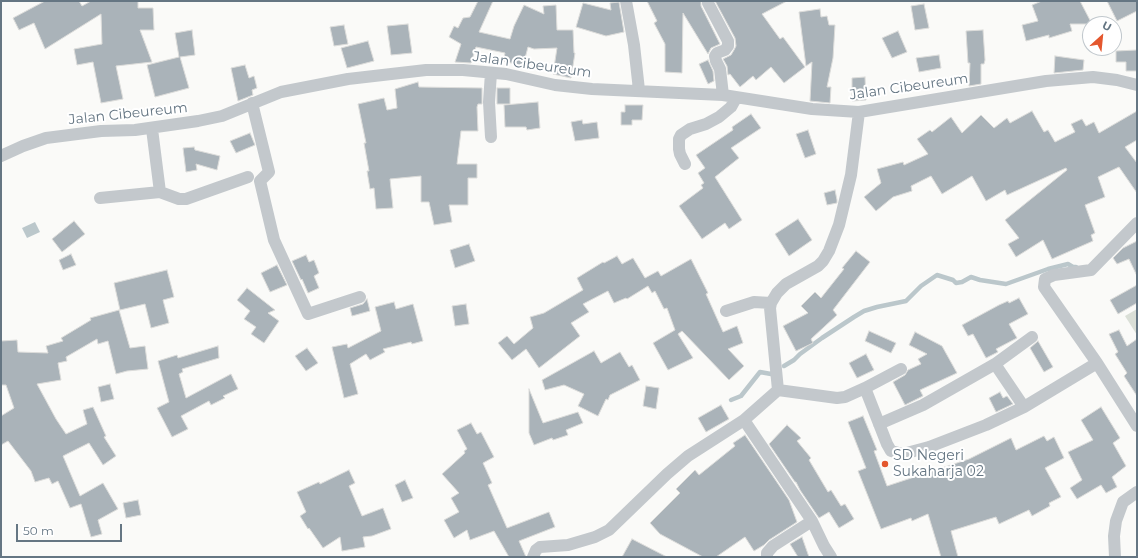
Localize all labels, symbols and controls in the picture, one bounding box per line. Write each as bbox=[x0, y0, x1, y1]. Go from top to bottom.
north arrow bbox=[1082, 16, 1122, 56]
text: U bbox=[1100, 18, 1114, 34]
street label: Jalan Cibeureum bbox=[472, 48, 592, 82]
street label: Jalan Cibeureum bbox=[849, 70, 969, 104]
street label: Jalan Cibeureum bbox=[68, 99, 188, 129]
place label: SD Negeri Sukaharja 02 bbox=[893, 448, 984, 480]
marker: SD Negeri Sukaharja 02 bbox=[880, 459, 890, 469]
scale bar bbox=[18, 516, 124, 542]
text: 50 m bbox=[23, 523, 54, 538]

